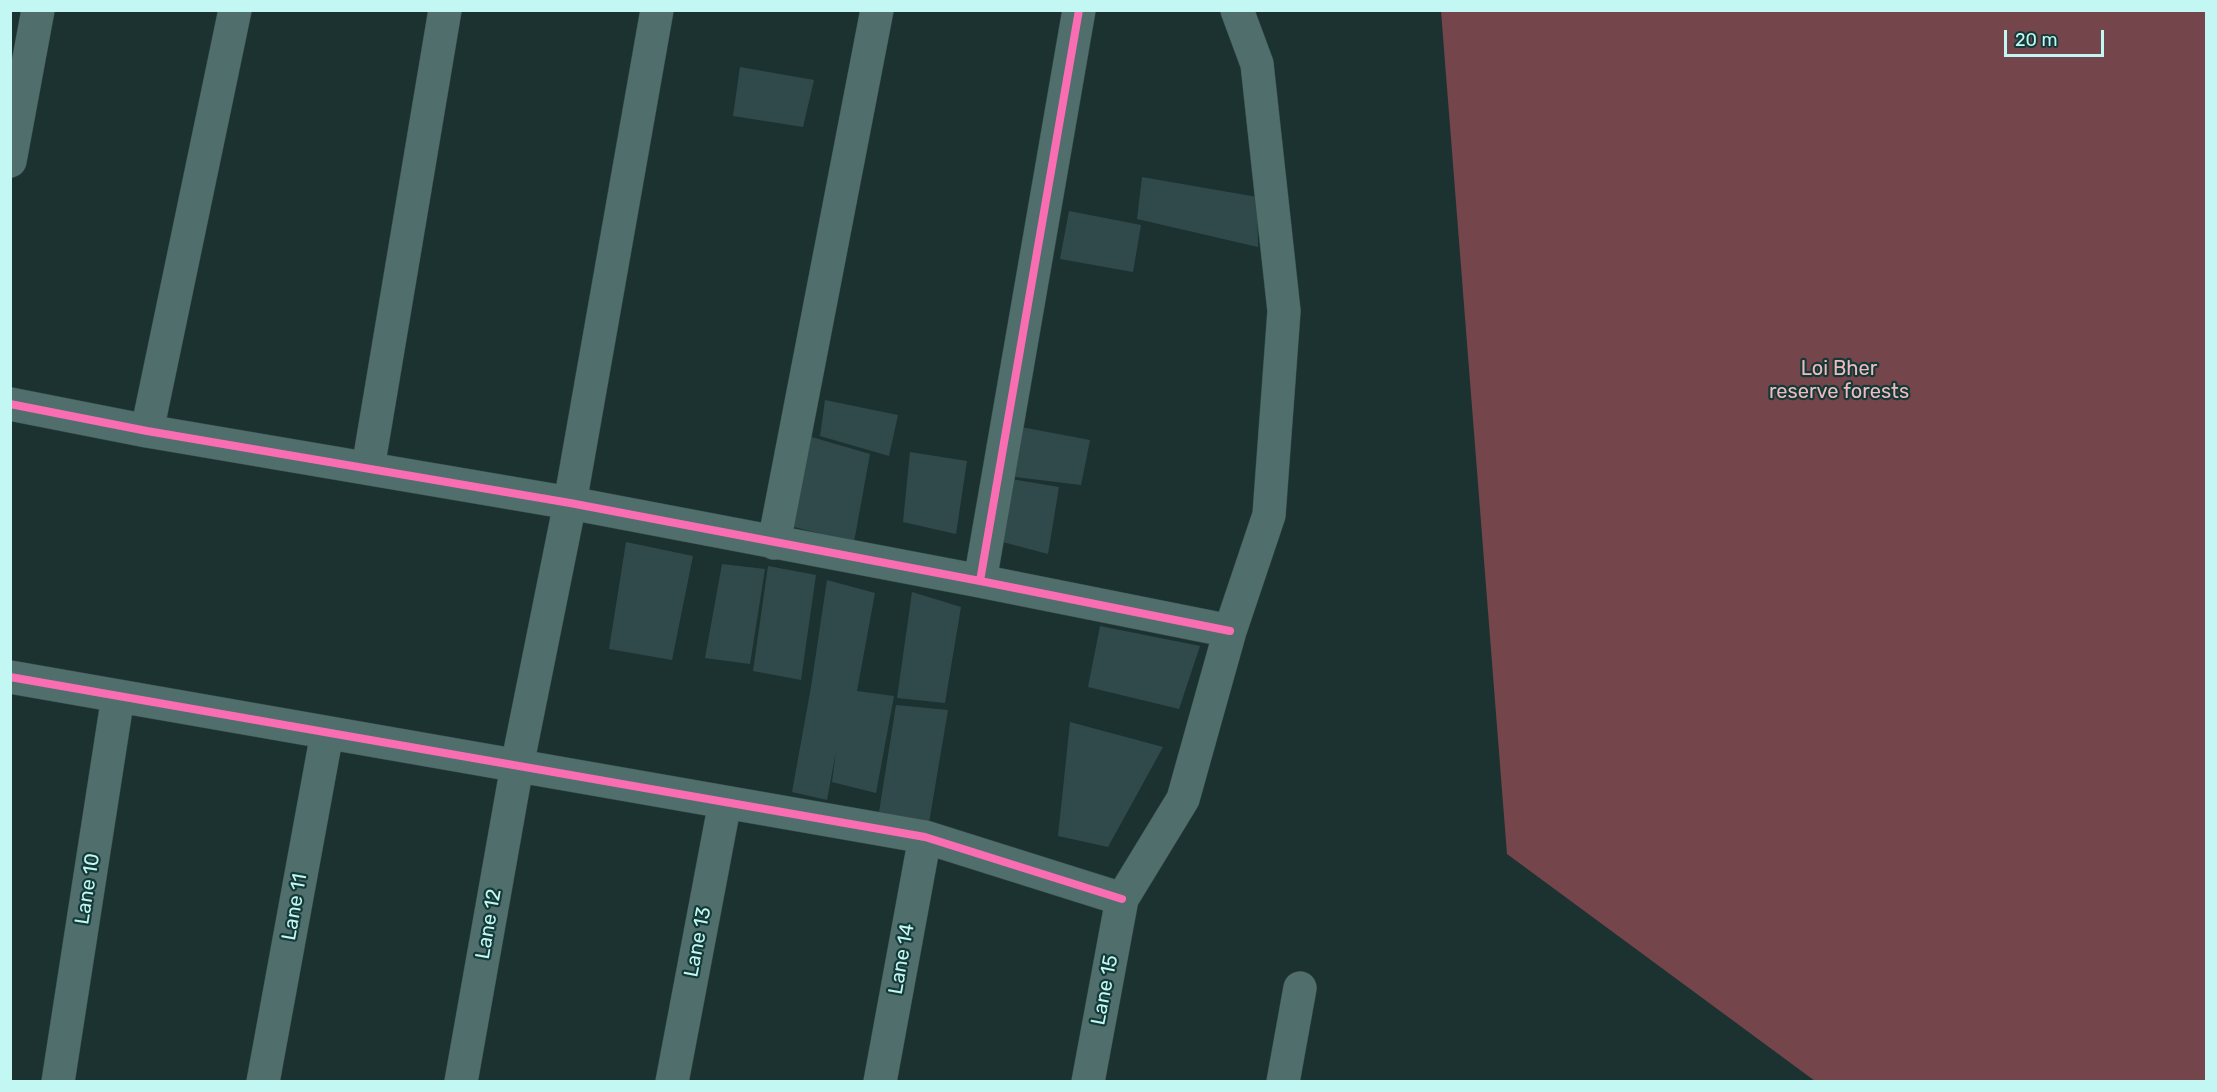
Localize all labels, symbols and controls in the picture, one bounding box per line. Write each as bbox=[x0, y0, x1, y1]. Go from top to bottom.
scale bar bbox=[2007, 18, 2108, 56]
text: 20 m bbox=[2015, 29, 2057, 51]
park label: Loi Bher reserve forests bbox=[1769, 357, 1909, 404]
street label: Lane 10 bbox=[71, 852, 105, 926]
street label: Lane 11 bbox=[277, 872, 313, 942]
street label: Lane 12 bbox=[471, 887, 507, 961]
street label: Lane 13 bbox=[679, 905, 717, 979]
street label: Lane 14 bbox=[884, 922, 920, 996]
street label: Lane 15 bbox=[1086, 953, 1124, 1027]

